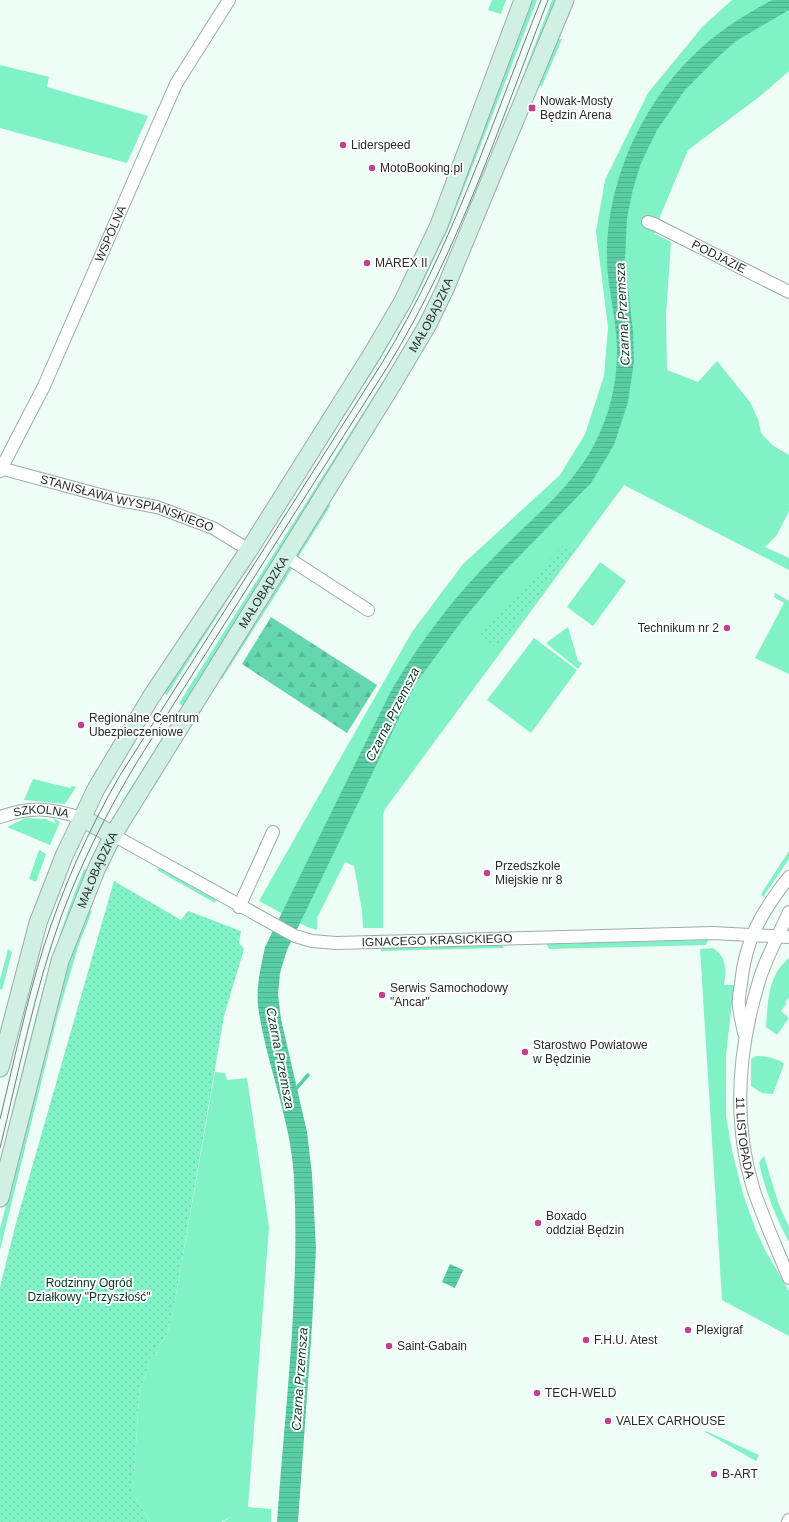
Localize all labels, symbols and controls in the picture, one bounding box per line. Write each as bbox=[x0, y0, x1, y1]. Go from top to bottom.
place label: Nowak-Mosty Będzin Arena bbox=[540, 94, 613, 122]
marker: Nowak-Mosty Będzin Arena bbox=[527, 103, 537, 113]
place label: Liderspeed bbox=[351, 138, 410, 152]
marker: Liderspeed bbox=[338, 140, 348, 150]
place label: MotoBooking.pl bbox=[380, 161, 463, 175]
marker: MotoBooking.pl bbox=[367, 163, 377, 173]
street label: WSPÓLNA bbox=[92, 203, 129, 264]
street label: PODJAZIE bbox=[690, 237, 748, 276]
place label: MAREX II bbox=[375, 256, 428, 270]
marker: MAREX II bbox=[362, 258, 372, 268]
water label: Czarna Przemsza bbox=[612, 262, 633, 366]
street label: MAŁOBĄDZKA bbox=[406, 276, 456, 355]
street label: STANISŁAWA WYSPIAŃSKIEGO bbox=[39, 472, 216, 535]
street label: MAŁOBĄDZKA bbox=[236, 554, 291, 631]
place label: Technikum nr 2 bbox=[638, 621, 719, 635]
marker: Technikum nr 2 bbox=[722, 623, 732, 633]
water label: Czarna Przemsza bbox=[362, 665, 423, 764]
place label: Regionalne Centrum Ubezpieczeniowe bbox=[89, 711, 199, 739]
marker: Regionalne Centrum Ubezpieczeniowe bbox=[76, 720, 86, 730]
street label: SZKOLNA bbox=[12, 802, 70, 821]
street label: MAŁOBĄDZKA bbox=[75, 829, 121, 910]
place label: Przedszkole Miejskie nr 8 bbox=[495, 859, 563, 887]
marker: Przedszkole Miejskie nr 8 bbox=[482, 868, 492, 878]
street label: IGNACEGO KRASICKIEGO bbox=[361, 931, 513, 949]
place label: Serwis Samochodowy "Ancar" bbox=[390, 981, 508, 1009]
marker: Serwis Samochodowy "Ancar" bbox=[377, 990, 387, 1000]
water label: Czarna Przemsza bbox=[263, 1006, 298, 1110]
place label: Starostwo Powiatowe w Będzinie bbox=[532, 1038, 648, 1066]
marker: Starostwo Powiatowe w Będzinie bbox=[520, 1047, 530, 1057]
street label: 11 LISTOPADA bbox=[733, 1097, 757, 1180]
place label: Boxado oddział Będzin bbox=[546, 1209, 624, 1237]
marker: Boxado oddział Będzin bbox=[533, 1218, 543, 1228]
park label: Rodzinny Ogród Działkowy "Przyszłość" bbox=[27, 1276, 151, 1304]
place label: Plexigraf bbox=[696, 1323, 743, 1337]
marker: Plexigraf bbox=[683, 1325, 693, 1335]
water label: Czarna Przemsza bbox=[288, 1327, 311, 1431]
place label: F.H.U. Atest bbox=[594, 1333, 658, 1347]
marker: F.H.U. Atest bbox=[581, 1335, 591, 1345]
place label: Saint-Gabain bbox=[397, 1339, 467, 1353]
marker: Saint-Gabain bbox=[384, 1341, 394, 1351]
place label: TECH-WELD bbox=[545, 1386, 617, 1400]
marker: TECH-WELD bbox=[532, 1388, 542, 1398]
place label: VALEX CARHOUSE bbox=[616, 1414, 725, 1428]
marker: VALEX CARHOUSE bbox=[603, 1416, 613, 1426]
place label: B-ART bbox=[722, 1467, 758, 1481]
marker: B-ART bbox=[709, 1469, 719, 1479]

